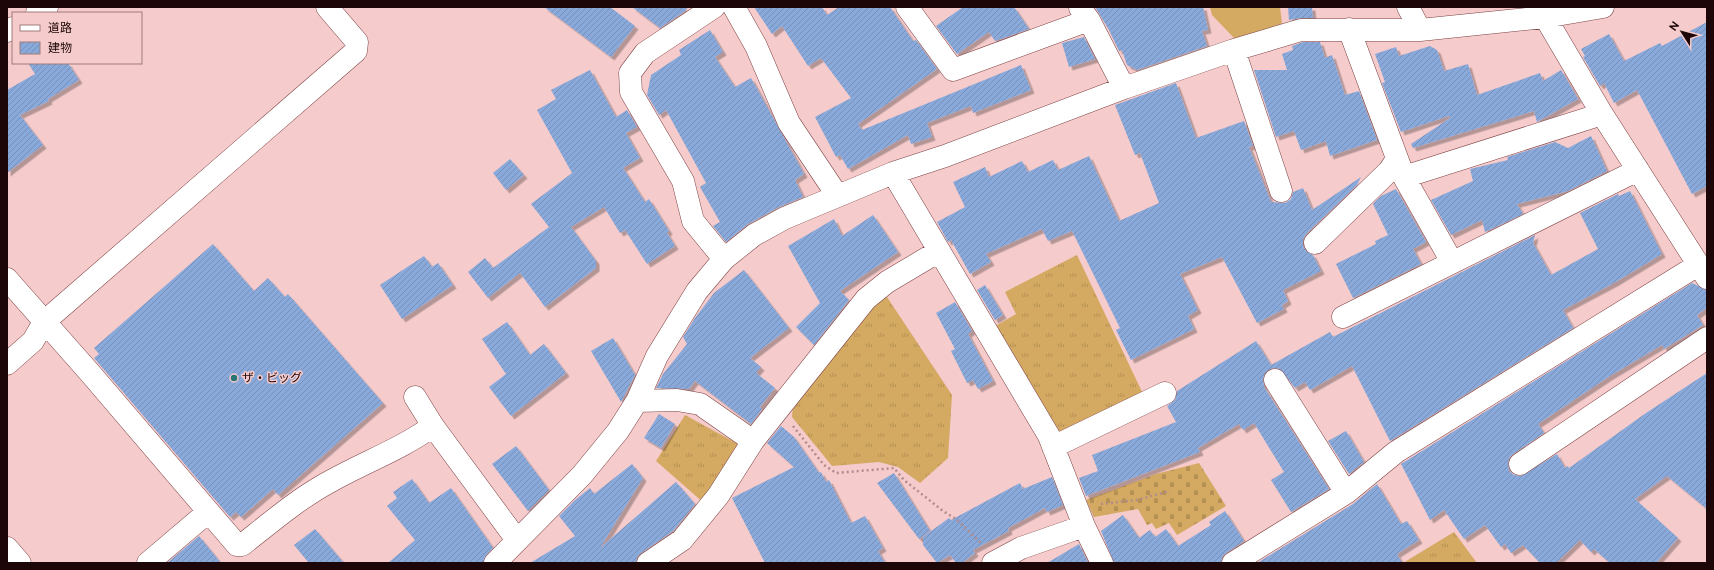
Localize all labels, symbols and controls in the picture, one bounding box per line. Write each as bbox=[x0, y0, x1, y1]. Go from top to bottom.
legend bbox=[12, 12, 142, 64]
north arrow bbox=[1662, 12, 1702, 52]
text: N bbox=[1667, 19, 1682, 34]
text: 道路 bbox=[48, 21, 72, 35]
text: 建物 bbox=[48, 41, 72, 55]
place label: ザ・ビッグ bbox=[242, 371, 302, 385]
marker: ザ・ビッグ bbox=[229, 373, 239, 383]

